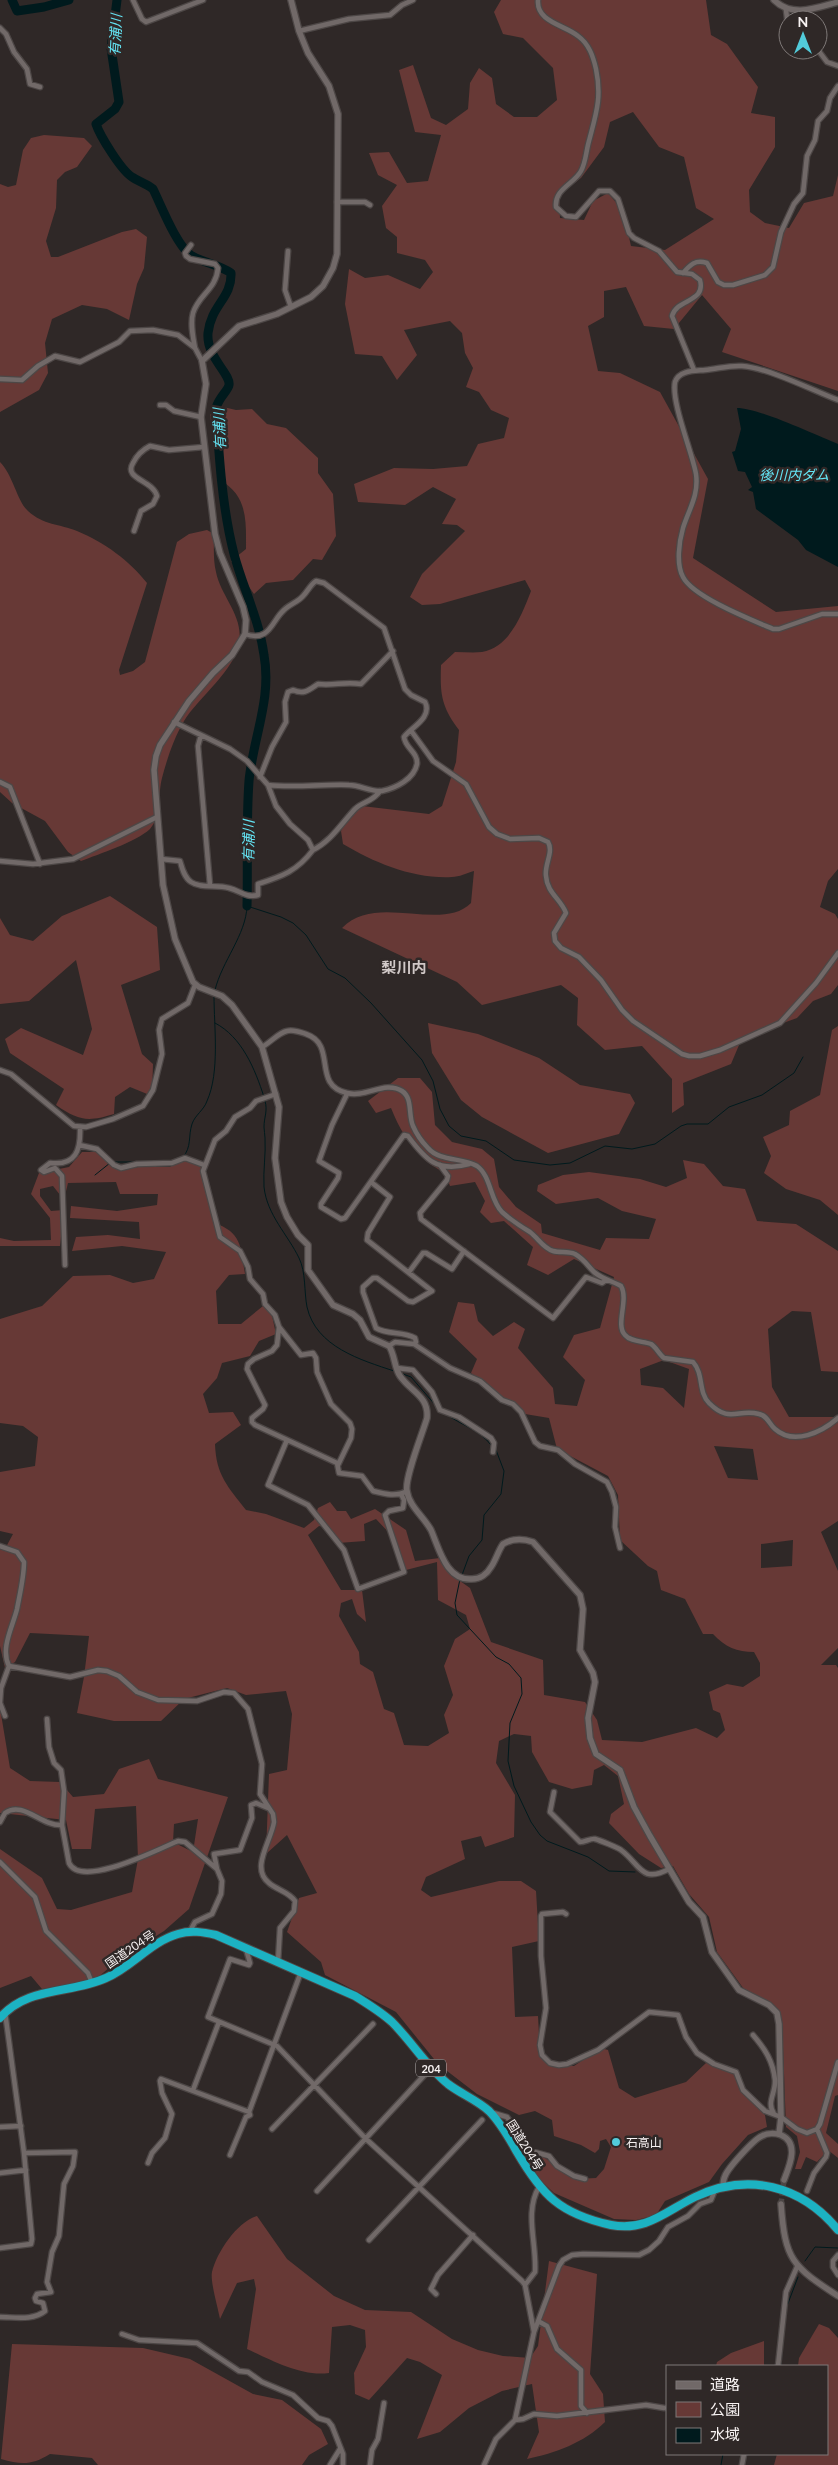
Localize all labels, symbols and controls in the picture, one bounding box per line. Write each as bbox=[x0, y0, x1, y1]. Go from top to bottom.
north arrow bbox=[778, 10, 828, 60]
water label: 有浦川 bbox=[105, 12, 125, 56]
text: N bbox=[798, 13, 808, 30]
water label: 有浦川 bbox=[209, 406, 229, 450]
water label: 後川内ダム bbox=[759, 466, 829, 483]
water label: 有浦川 bbox=[239, 818, 257, 862]
district label: 梨川内 bbox=[381, 958, 427, 976]
street label: 国道204号 bbox=[102, 1927, 158, 1971]
road number: 204 bbox=[416, 2060, 446, 2076]
street label: 国道204号 bbox=[504, 2117, 546, 2173]
place label: 石高山 bbox=[626, 2135, 662, 2150]
marker: 石高山 bbox=[610, 2136, 622, 2148]
legend bbox=[666, 2365, 828, 2455]
text: 道路 bbox=[710, 2375, 740, 2393]
text: 公園 bbox=[710, 2400, 740, 2418]
text: 水域 bbox=[710, 2425, 740, 2443]

